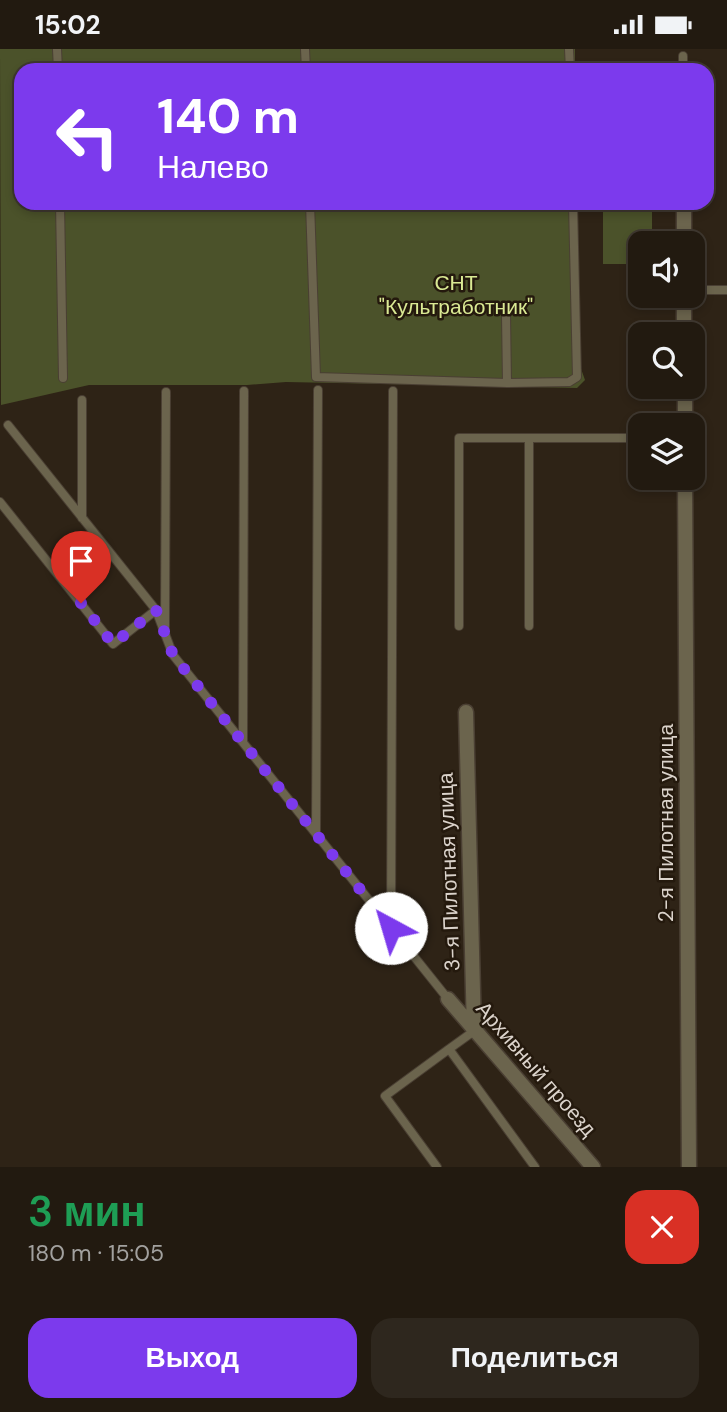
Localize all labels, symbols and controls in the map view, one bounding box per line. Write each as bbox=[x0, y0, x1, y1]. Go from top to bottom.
text: 15:02 bbox=[35, 8, 100, 42]
text: 140 m bbox=[157, 84, 299, 148]
icon: left bbox=[42, 91, 133, 182]
text: Налево bbox=[157, 146, 269, 188]
map controls bbox=[628, 231, 705, 490]
button: sound bbox=[628, 231, 705, 308]
park label: СНТ "Культработник" bbox=[379, 269, 533, 321]
button: search bbox=[628, 322, 705, 399]
button: layers bbox=[628, 413, 705, 490]
pin bbox=[51, 531, 111, 603]
icon: arrive bbox=[62, 542, 100, 580]
street label: 2-я Пилотная улица bbox=[652, 723, 680, 922]
street label: 3-я Пилотная улица bbox=[432, 772, 466, 972]
position arrow bbox=[354, 891, 428, 965]
street label: Архивный проезд bbox=[470, 996, 602, 1142]
text: 3 мин bbox=[28, 1184, 146, 1239]
button: close bbox=[625, 1190, 699, 1264]
text: 180 m · 15:05 bbox=[28, 1238, 164, 1268]
button: Выход bbox=[28, 1318, 357, 1398]
button: Поделиться bbox=[371, 1318, 699, 1398]

